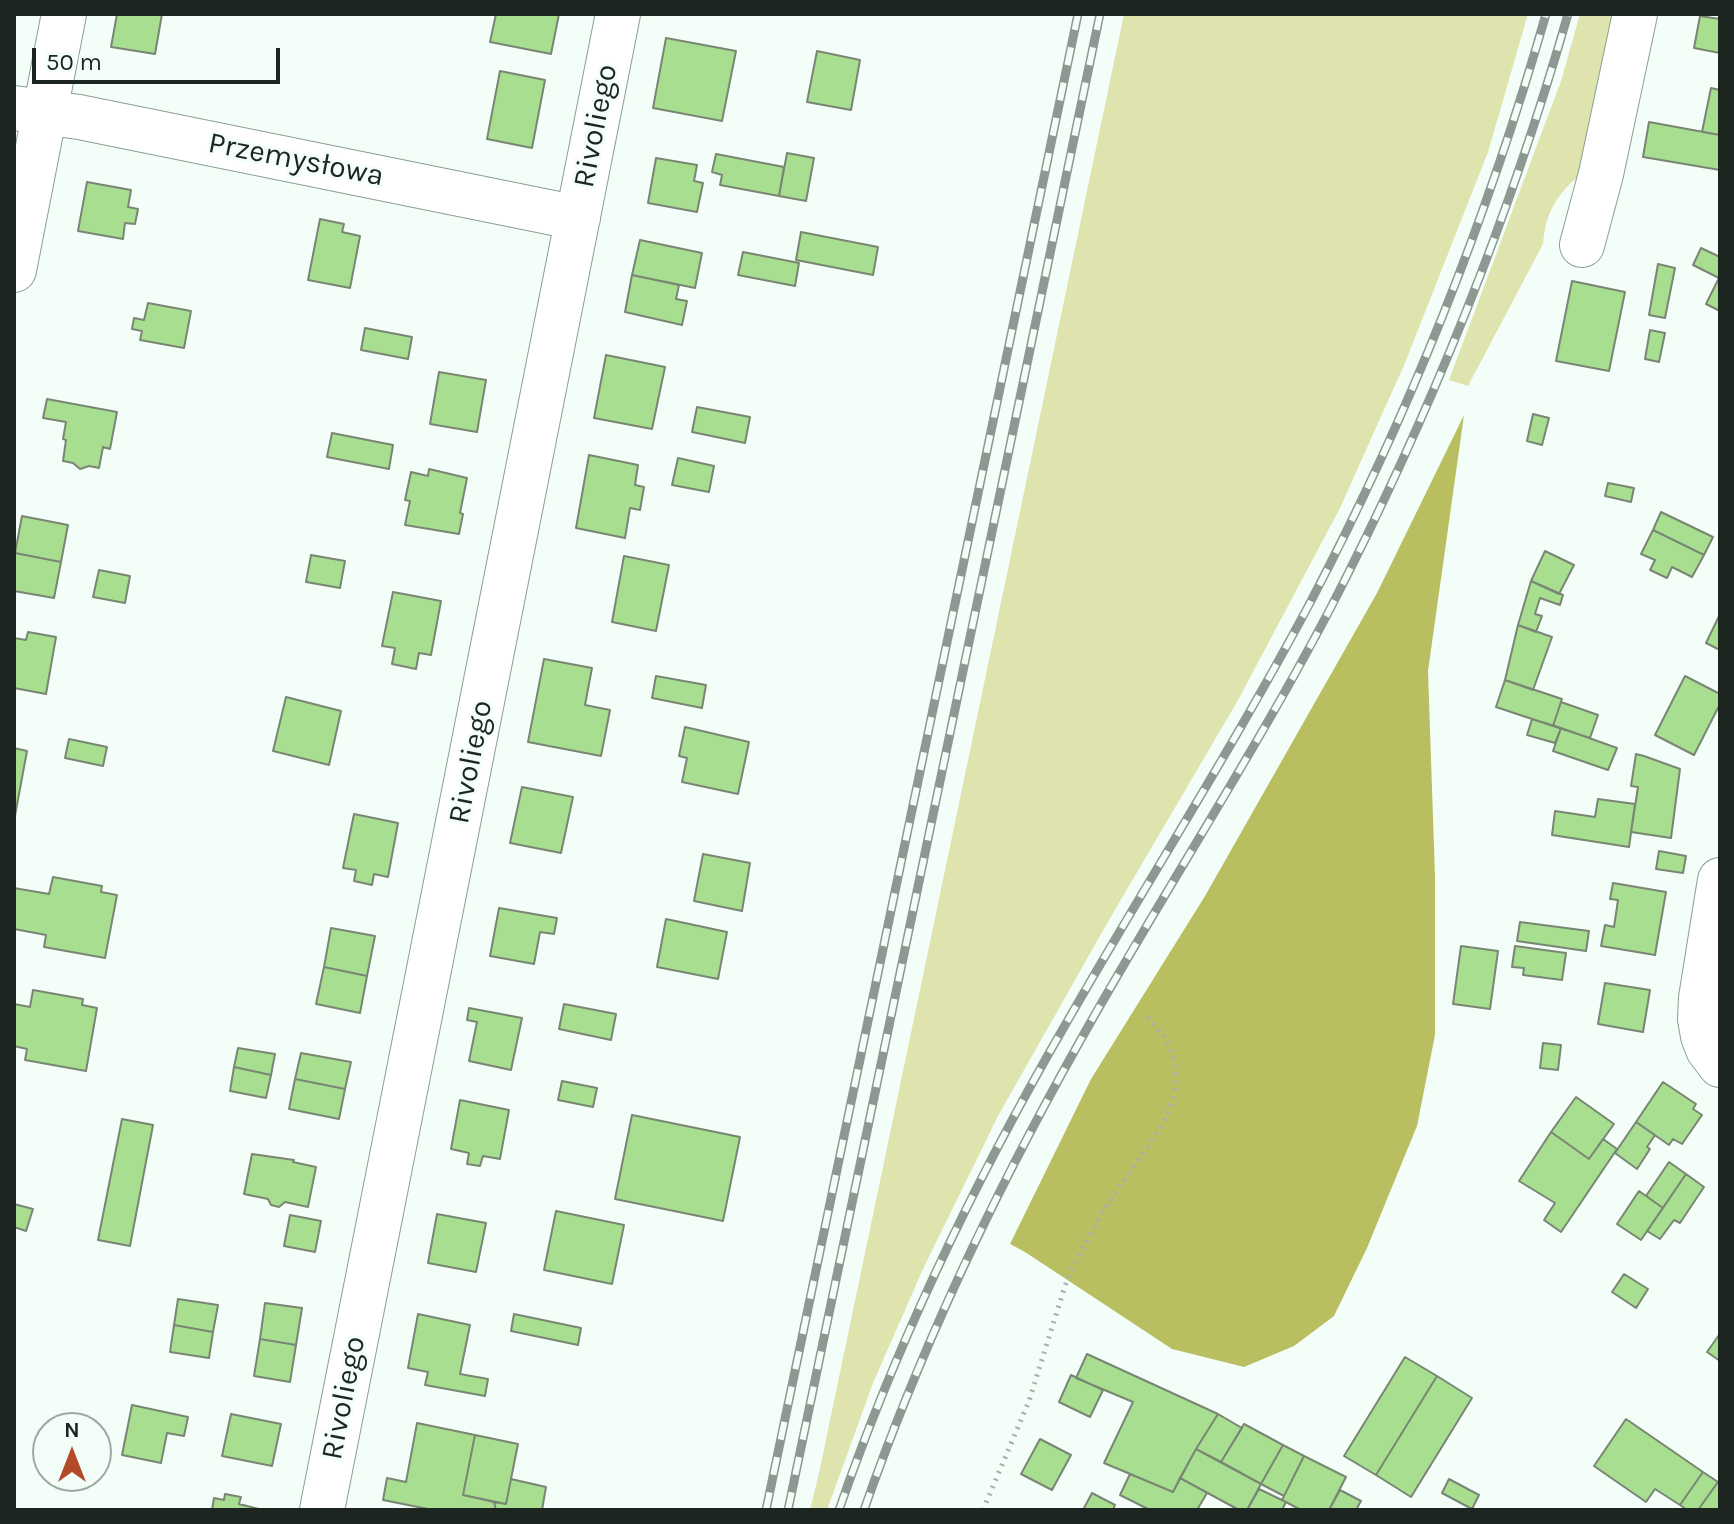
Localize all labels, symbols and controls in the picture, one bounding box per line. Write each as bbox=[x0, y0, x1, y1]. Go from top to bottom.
scale bar bbox=[36, 32, 284, 82]
text: 50 m bbox=[46, 48, 102, 76]
street label: Rivoliego bbox=[566, 61, 626, 191]
street label: Przemysłowa bbox=[205, 125, 387, 195]
street label: Rivoliego bbox=[441, 697, 501, 827]
street label: Rivoliego bbox=[314, 1333, 374, 1463]
north arrow bbox=[32, 1412, 112, 1492]
text: N bbox=[64, 1417, 80, 1443]

